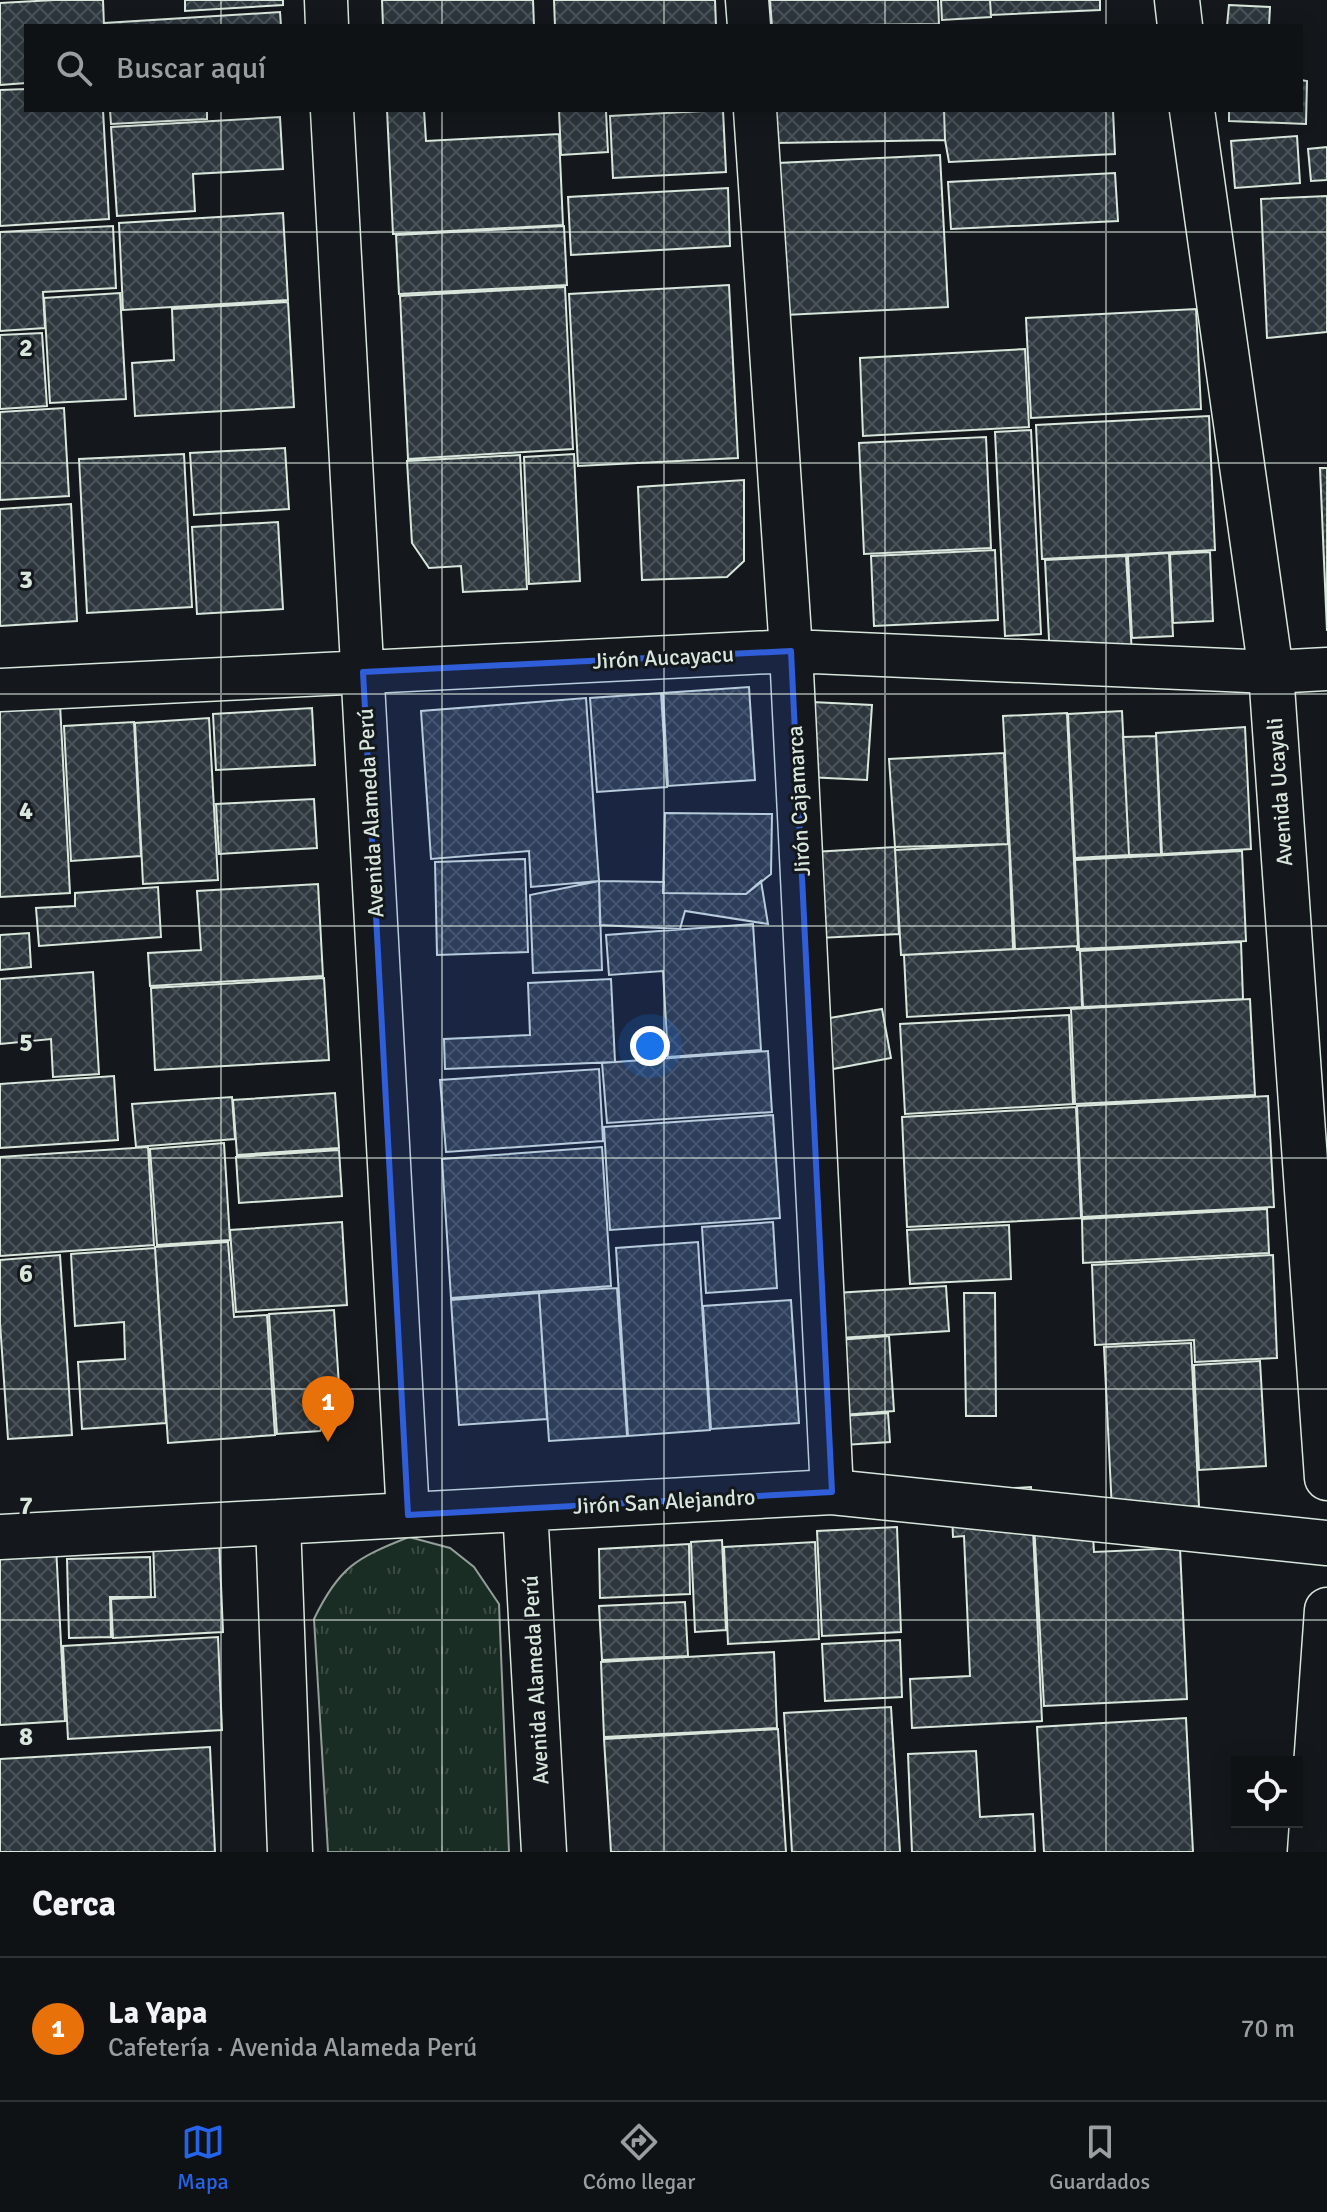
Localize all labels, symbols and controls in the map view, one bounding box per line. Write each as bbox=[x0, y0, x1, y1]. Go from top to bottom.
search box bbox=[24, 24, 1303, 112]
icon: search bbox=[52, 46, 96, 90]
text: Buscar aquí bbox=[116, 50, 266, 87]
text: 2 bbox=[19, 332, 33, 364]
text: 3 bbox=[19, 564, 33, 596]
street label: Jirón Aucayacu bbox=[592, 640, 735, 675]
street label: Avenida Alameda Perú bbox=[352, 708, 389, 918]
street label: Avenida Ucayali bbox=[1261, 717, 1298, 867]
street label: Jirón Cajamarca bbox=[781, 725, 816, 877]
text: 4 bbox=[19, 795, 33, 827]
your location bbox=[630, 1026, 670, 1066]
text: 5 bbox=[19, 1027, 33, 1059]
text: 6 bbox=[19, 1258, 33, 1290]
pin: 1 bbox=[302, 1376, 354, 1442]
street label: Jirón San Alejandro bbox=[572, 1483, 756, 1520]
text: 7 bbox=[19, 1490, 33, 1522]
street label: Avenida Alameda Perú bbox=[517, 1575, 554, 1785]
text: 8 bbox=[19, 1721, 33, 1753]
map controls bbox=[1231, 1756, 1303, 1828]
button: locate bbox=[1231, 1756, 1303, 1828]
text: Cerca bbox=[32, 1883, 116, 1925]
text: La Yapa bbox=[108, 1995, 207, 2032]
text: 1 bbox=[51, 2013, 65, 2045]
text: 70 m bbox=[1240, 2013, 1295, 2045]
text: Cafetería · Avenida Alameda Perú bbox=[108, 2032, 477, 2064]
tab: Mapa bbox=[177, 2120, 229, 2195]
tab: Cómo llegar bbox=[583, 2120, 695, 2195]
tab: Guardados bbox=[1049, 2120, 1150, 2195]

